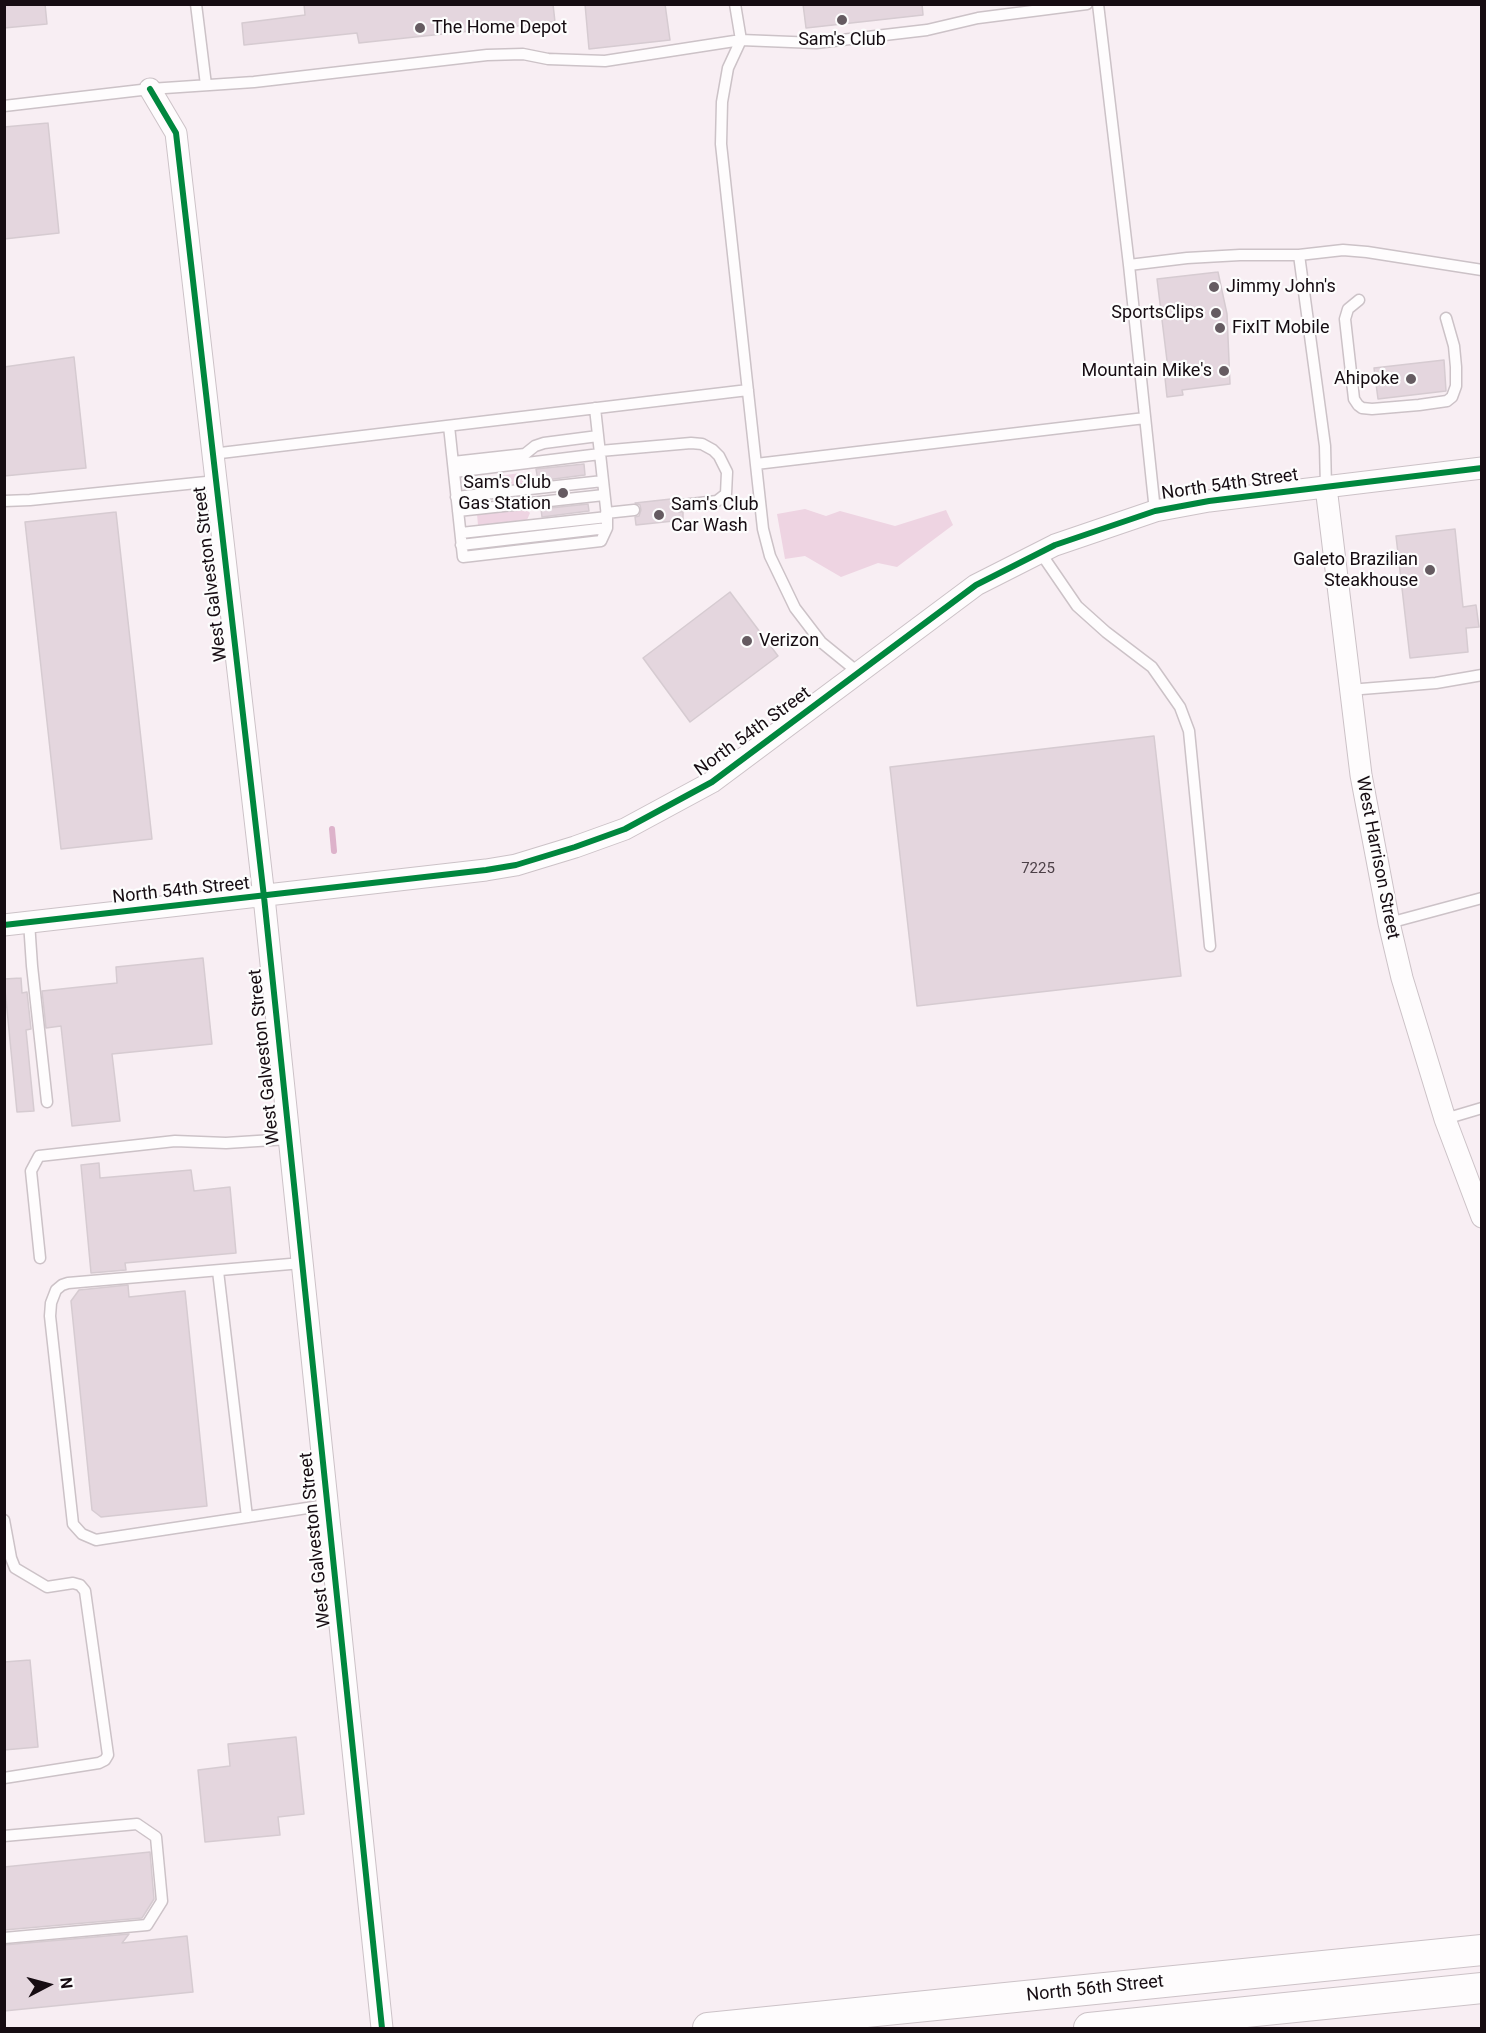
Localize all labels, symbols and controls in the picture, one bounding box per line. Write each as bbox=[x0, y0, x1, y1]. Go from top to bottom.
marker: Sam's Club bbox=[835, 13, 849, 27]
place label: The Home Depot bbox=[432, 17, 567, 39]
marker: The Home Depot bbox=[413, 21, 427, 35]
place label: Sam's Club bbox=[798, 29, 886, 51]
place label: Jimmy John's bbox=[1226, 276, 1336, 298]
marker: Jimmy John's bbox=[1207, 280, 1221, 294]
place label: SportsClips bbox=[1111, 302, 1204, 324]
marker: SportsClips bbox=[1209, 306, 1223, 320]
place label: FixIT Mobile bbox=[1232, 317, 1329, 339]
marker: FixIT Mobile bbox=[1213, 321, 1227, 335]
place label: Mountain Mike's bbox=[1082, 360, 1212, 382]
marker: Mountain Mike's bbox=[1217, 364, 1231, 378]
place label: Ahipoke bbox=[1334, 368, 1399, 390]
marker: Ahipoke bbox=[1404, 372, 1418, 386]
street label: North 54th Street bbox=[1160, 465, 1300, 505]
place label: Sam's Club Gas Station bbox=[458, 472, 551, 514]
street label: West Galveston Street bbox=[190, 485, 232, 663]
marker: Sam's Club Gas Station bbox=[556, 486, 570, 500]
place label: Sam's Club Car Wash bbox=[671, 494, 759, 536]
marker: Sam's Club Car Wash bbox=[652, 508, 666, 522]
place label: Galeto Brazilian Steakhouse bbox=[1293, 549, 1418, 592]
marker: Galeto Brazilian Steakhouse bbox=[1423, 563, 1437, 577]
place label: Verizon bbox=[759, 630, 819, 652]
marker: Verizon bbox=[740, 634, 754, 648]
street label: North 54th Street bbox=[691, 683, 815, 781]
street label: West Harrison Street bbox=[1351, 775, 1403, 941]
house number: 7225 bbox=[1021, 860, 1055, 878]
street label: North 54th Street bbox=[111, 873, 251, 909]
street label: West Galveston Street bbox=[245, 968, 285, 1146]
street label: West Galveston Street bbox=[296, 1451, 336, 1629]
north arrow bbox=[18, 1955, 78, 2015]
street label: North 56th Street bbox=[1025, 1971, 1165, 2007]
text: N bbox=[56, 1976, 76, 1990]

